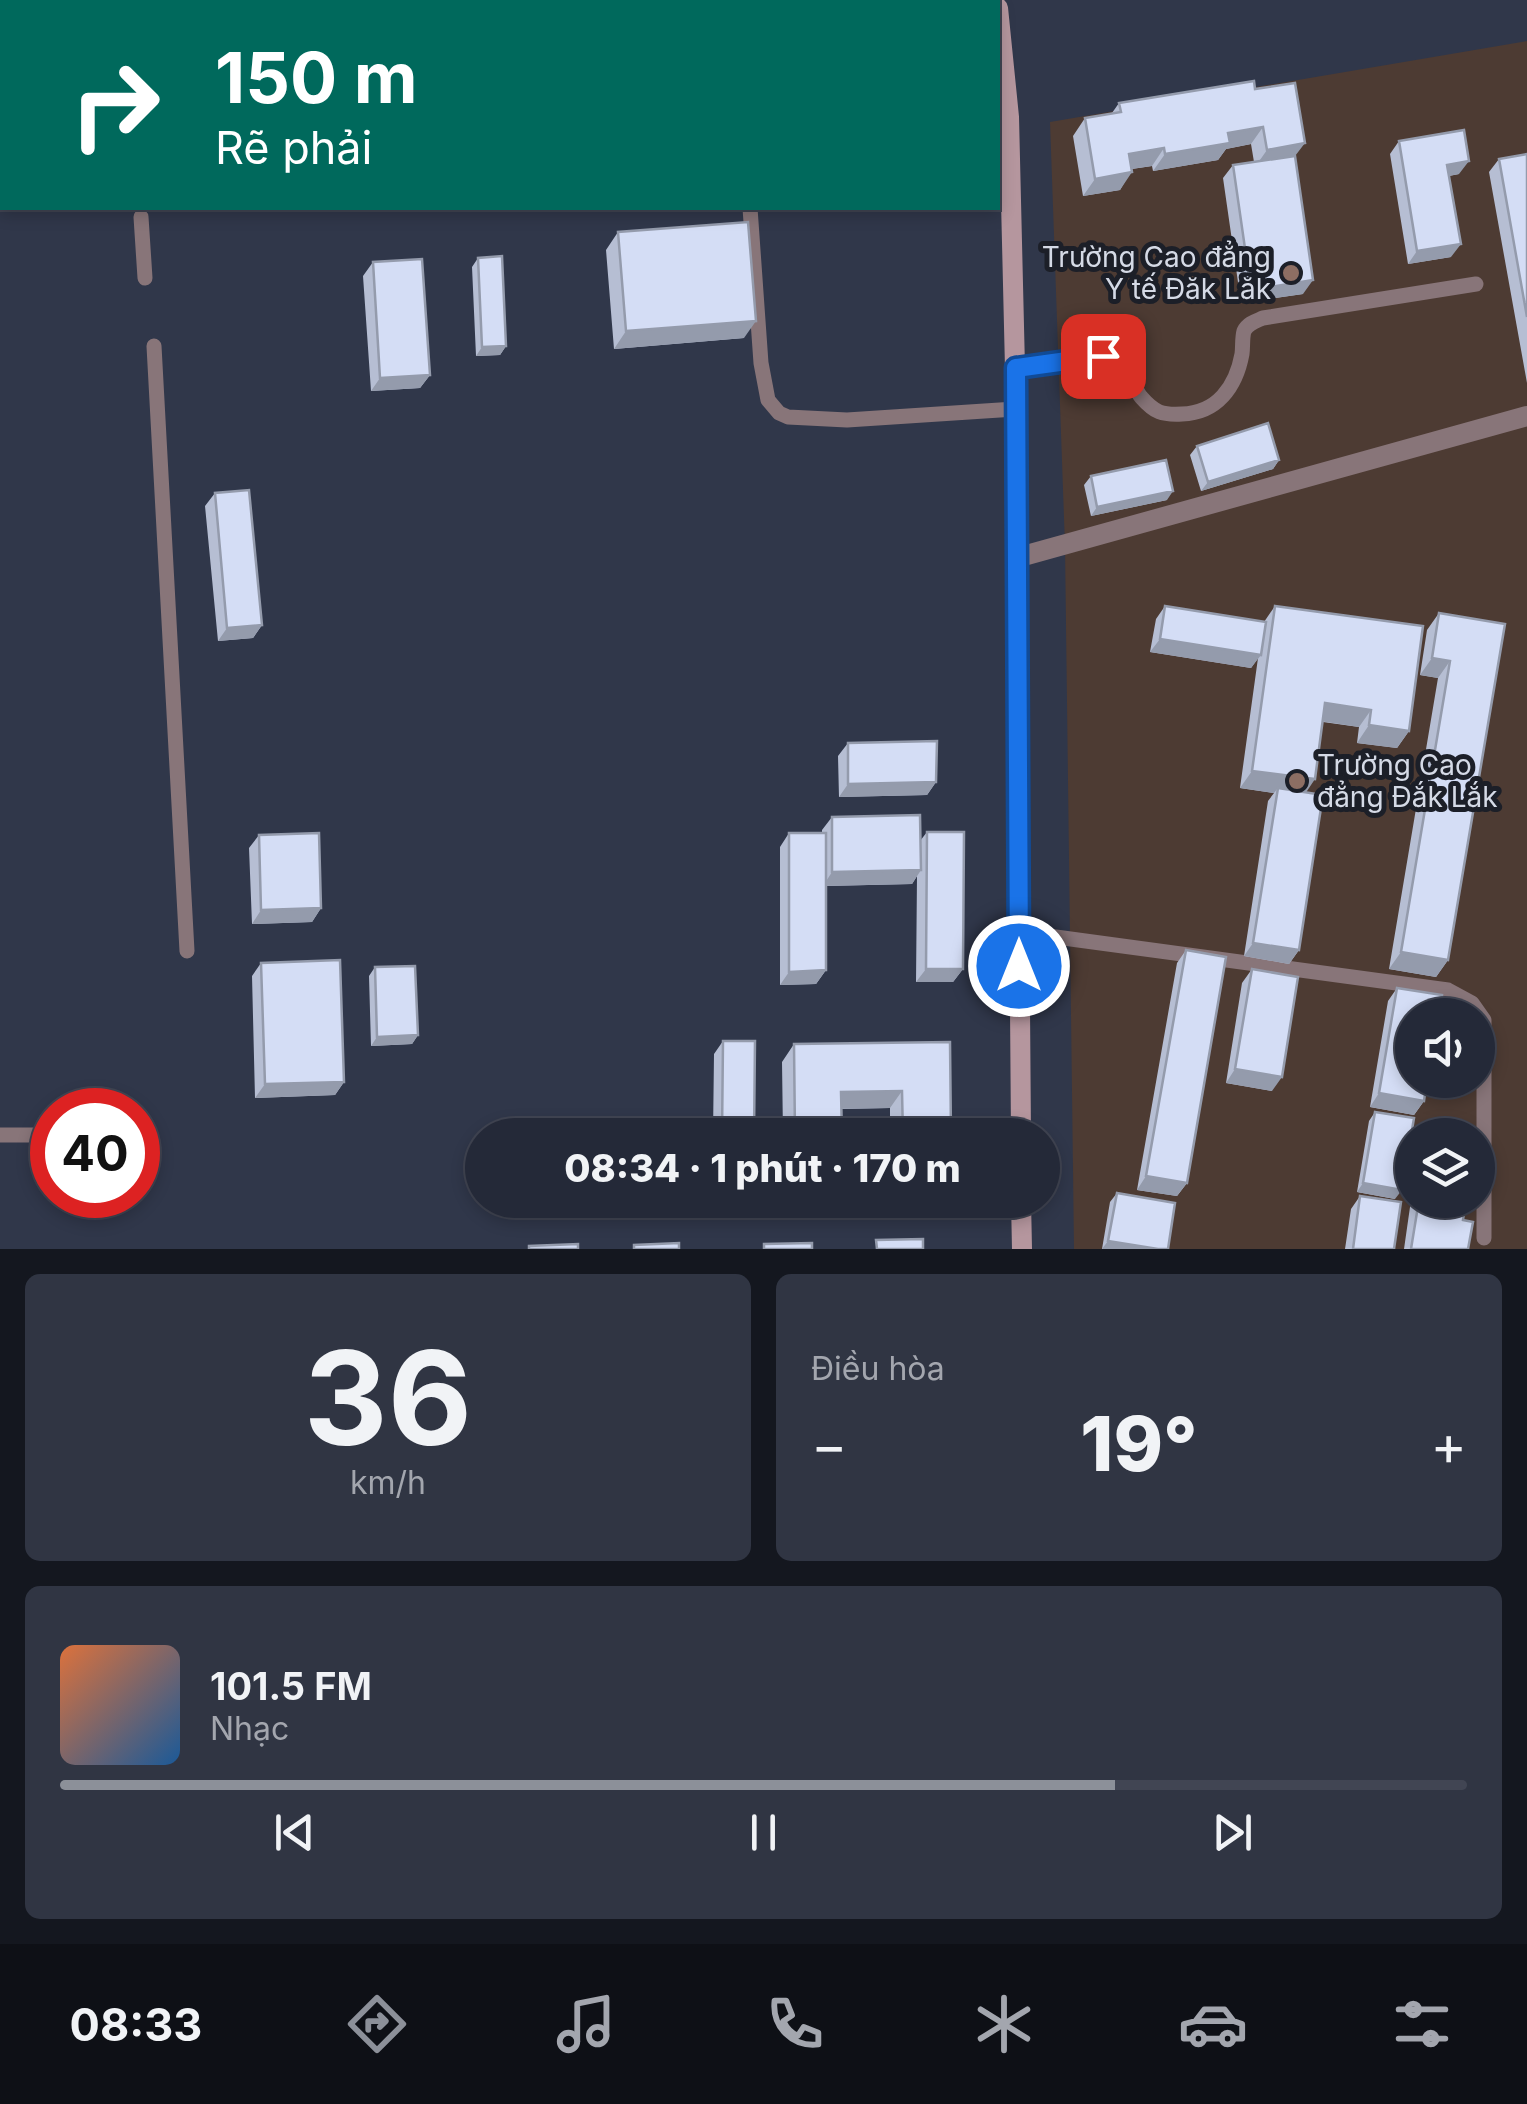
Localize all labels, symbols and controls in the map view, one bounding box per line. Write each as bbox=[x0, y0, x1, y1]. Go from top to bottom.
text: 150 m bbox=[215, 35, 418, 120]
icon: right bbox=[50, 40, 180, 170]
text: Rẽ phải bbox=[215, 120, 373, 175]
place label: Trường Cao đẳng Y tế Đăk Lăk bbox=[1042, 240, 1271, 306]
marker: Trường Cao đẳng Y tế Đăk Lăk bbox=[1280, 262, 1302, 284]
pin bbox=[1061, 314, 1146, 399]
icon: arrive bbox=[1076, 329, 1131, 384]
place label: Trường Cao đẳng Đắk Lắk bbox=[1317, 748, 1498, 814]
marker: Trường Cao đẳng Đắk Lắk bbox=[1286, 770, 1308, 792]
position arrow bbox=[967, 914, 1071, 1018]
map controls bbox=[1395, 998, 1495, 1218]
button: sound bbox=[1395, 998, 1495, 1098]
speed limit sign: 40 bbox=[30, 1088, 160, 1218]
button: layers bbox=[1395, 1118, 1495, 1218]
text: 08:34 · 1 phút · 170 m bbox=[564, 1145, 961, 1191]
text: 36 bbox=[304, 1319, 472, 1476]
text: Điều hòa bbox=[811, 1349, 945, 1388]
text: 19° bbox=[1080, 1398, 1198, 1489]
text: − bbox=[811, 1412, 847, 1478]
text: + bbox=[1431, 1412, 1467, 1478]
text: km/h bbox=[350, 1463, 426, 1502]
text: 101.5 FM bbox=[210, 1663, 372, 1709]
text: Nhạc bbox=[210, 1709, 289, 1748]
icon: previous bbox=[267, 1805, 322, 1860]
icon: pause bbox=[736, 1805, 791, 1860]
icon: next bbox=[1205, 1805, 1260, 1860]
icon: directions bbox=[342, 1989, 412, 2059]
icon: music bbox=[551, 1989, 621, 2059]
icon: phone bbox=[760, 1989, 830, 2059]
icon: climate bbox=[969, 1989, 1039, 2059]
icon: car bbox=[1178, 1989, 1248, 2059]
icon: filters bbox=[1387, 1989, 1457, 2059]
text: 08:33 bbox=[70, 1997, 202, 2052]

